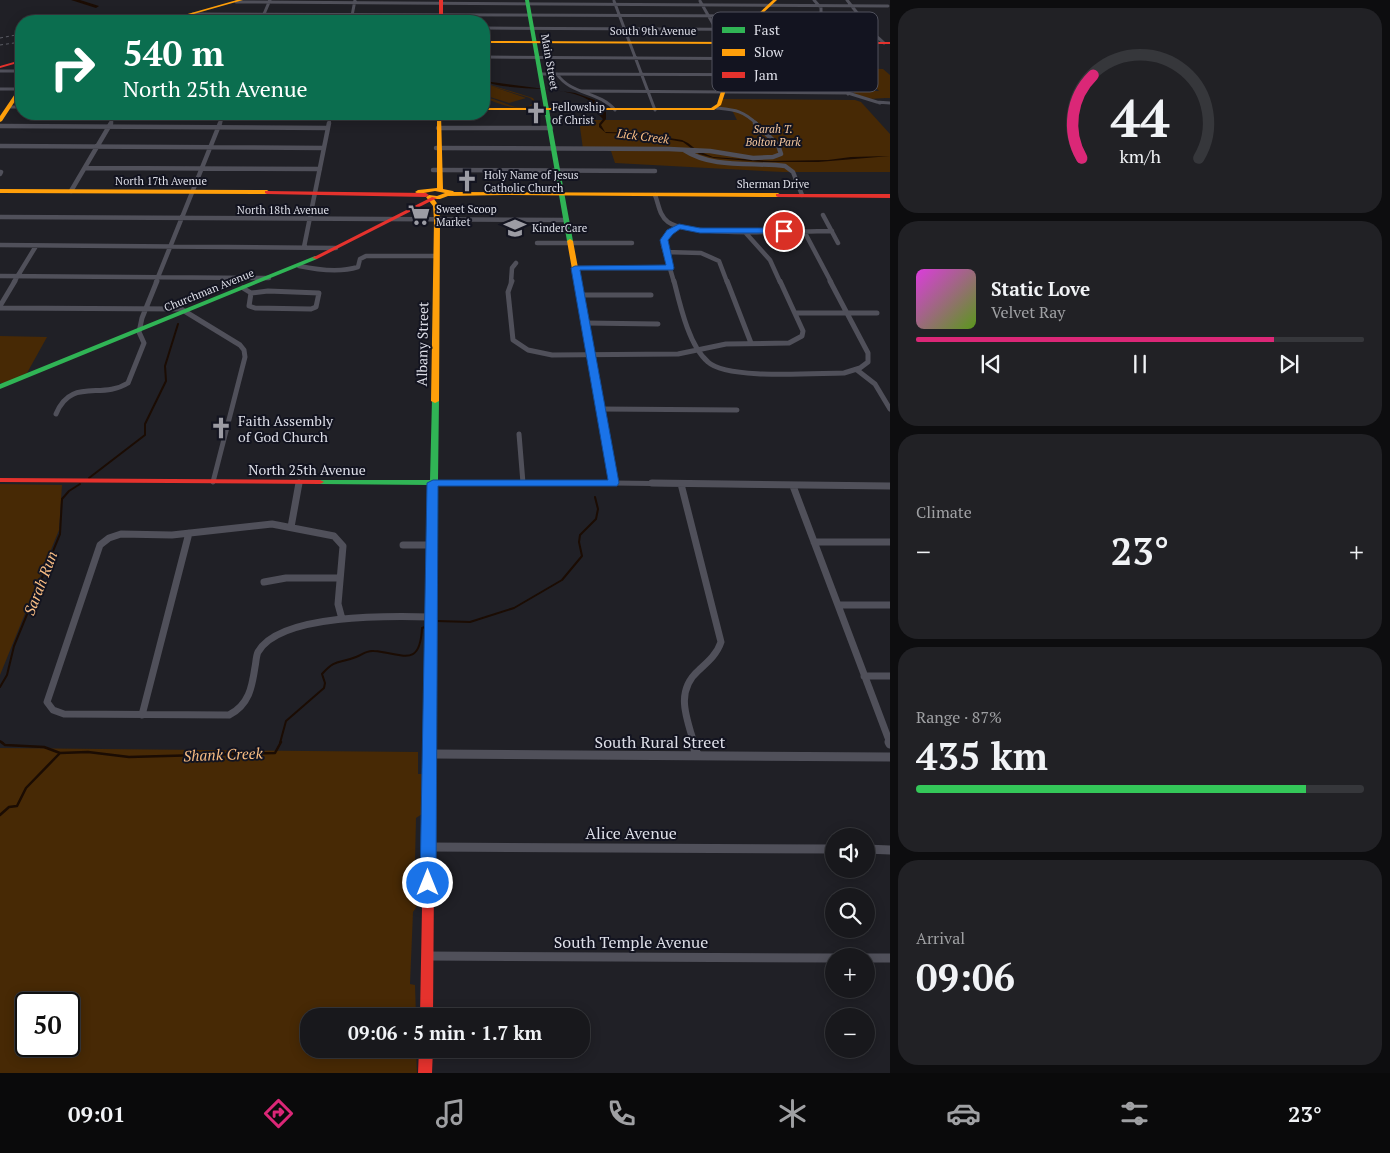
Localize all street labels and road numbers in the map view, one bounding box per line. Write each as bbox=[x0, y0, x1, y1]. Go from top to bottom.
street label: South 9th Avenue bbox=[610, 24, 697, 38]
street label: Main Street bbox=[538, 33, 562, 91]
street label: North 17th Avenue bbox=[115, 174, 207, 188]
street label: Sherman Drive bbox=[737, 177, 810, 191]
street label: North 18th Avenue bbox=[237, 203, 330, 217]
street label: Churchman Avenue bbox=[162, 265, 256, 314]
street label: Albany Street bbox=[412, 301, 432, 386]
street label: North 25th Avenue bbox=[248, 460, 366, 479]
street label: South Rural Street bbox=[595, 731, 725, 753]
street label: Alice Avenue bbox=[585, 822, 677, 844]
street label: South Temple Avenue bbox=[554, 931, 708, 953]

